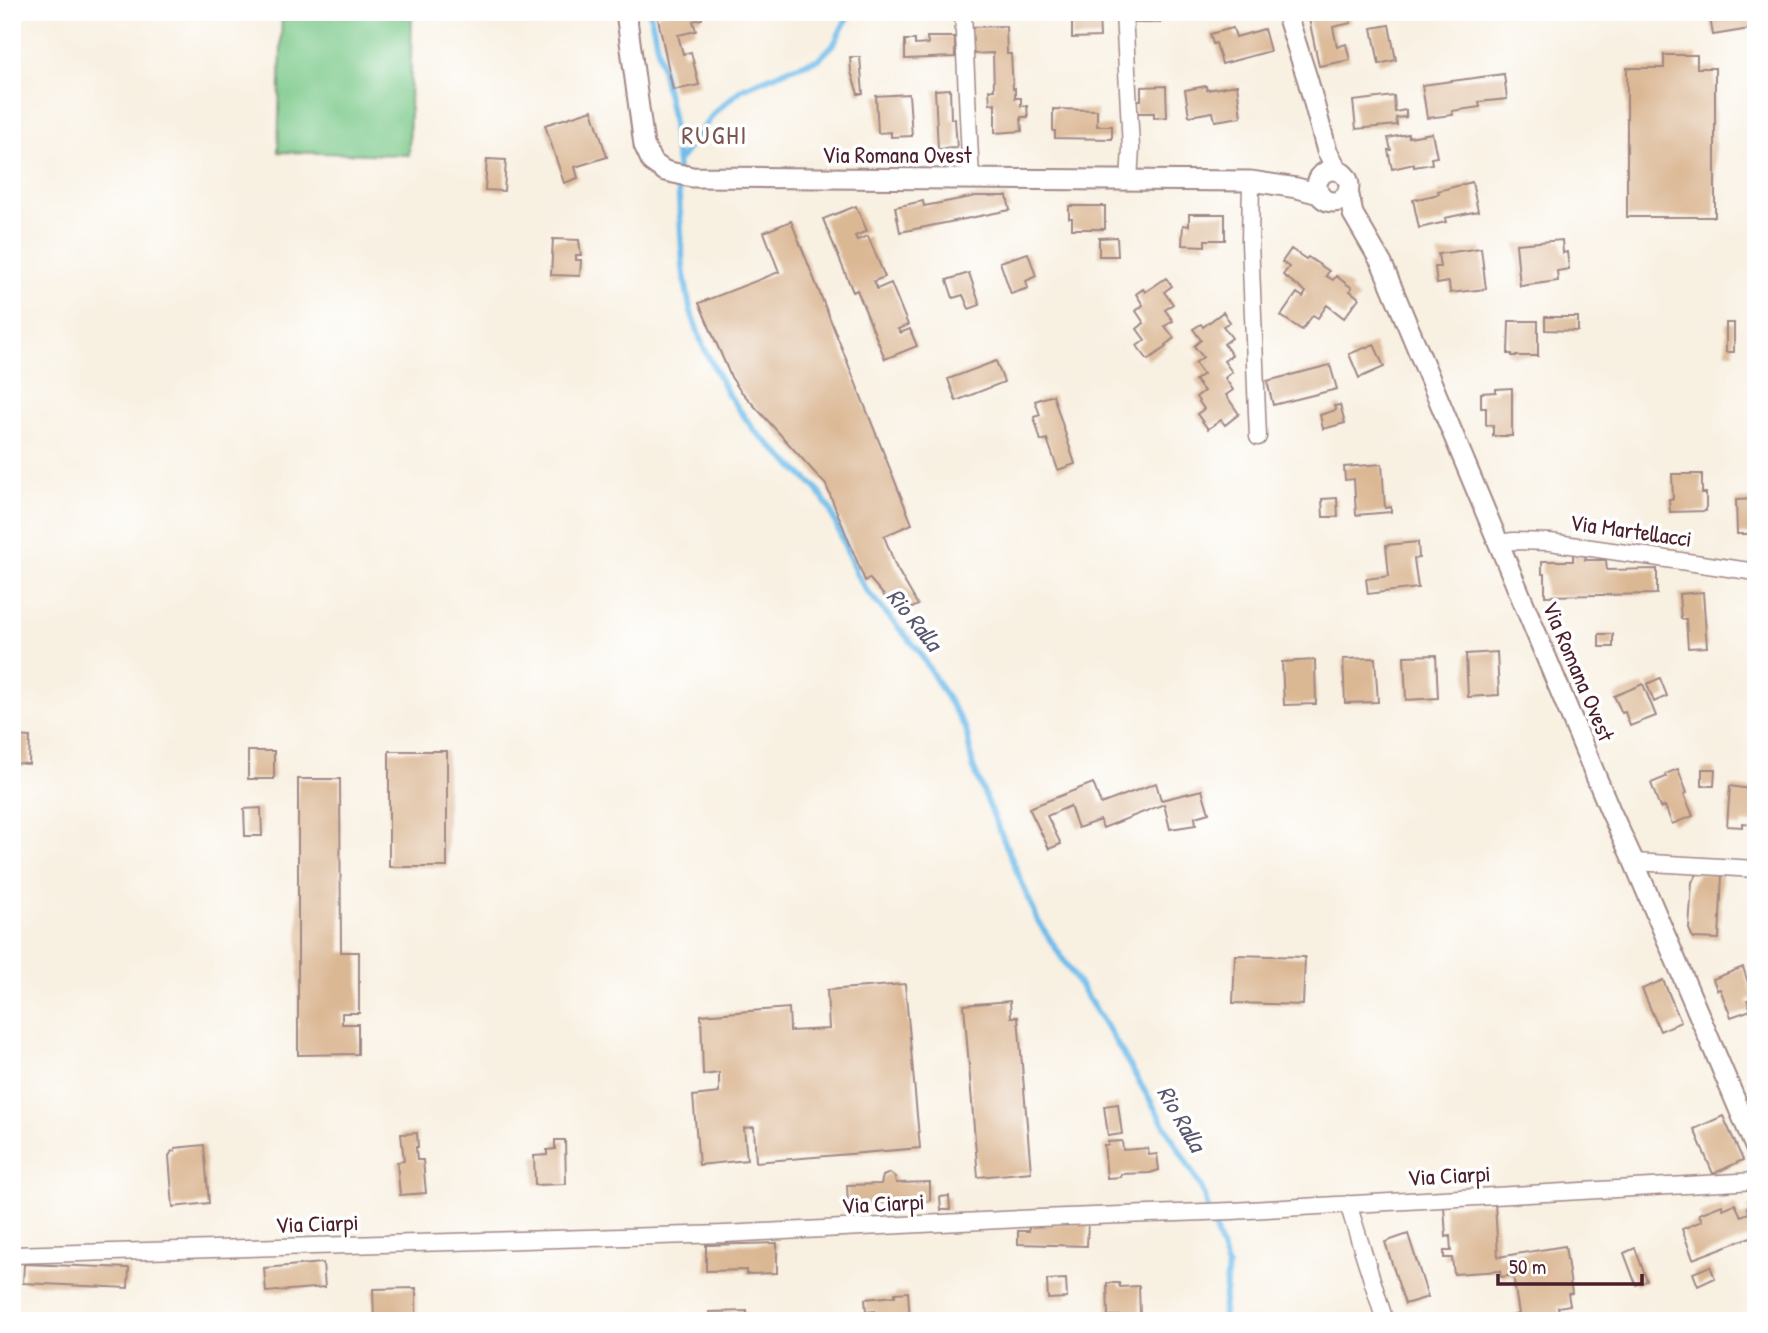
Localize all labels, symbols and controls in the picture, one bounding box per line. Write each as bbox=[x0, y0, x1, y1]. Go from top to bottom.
district label: RUGHI bbox=[682, 117, 748, 152]
street label: Via Romana Ovest bbox=[822, 139, 973, 170]
street label: Via Martellacci bbox=[1568, 506, 1694, 554]
water label: Rio Ralla bbox=[880, 581, 952, 659]
street label: Via Romana Ovest bbox=[1536, 596, 1623, 747]
water label: Rio Ralla bbox=[1150, 1079, 1215, 1159]
street label: Via Ciarpi bbox=[1407, 1157, 1491, 1193]
street label: Via Ciarpi bbox=[841, 1185, 925, 1221]
street label: Via Ciarpi bbox=[275, 1206, 359, 1240]
scale bar bbox=[1498, 1242, 1642, 1286]
text: 50 m bbox=[1509, 1252, 1546, 1281]

